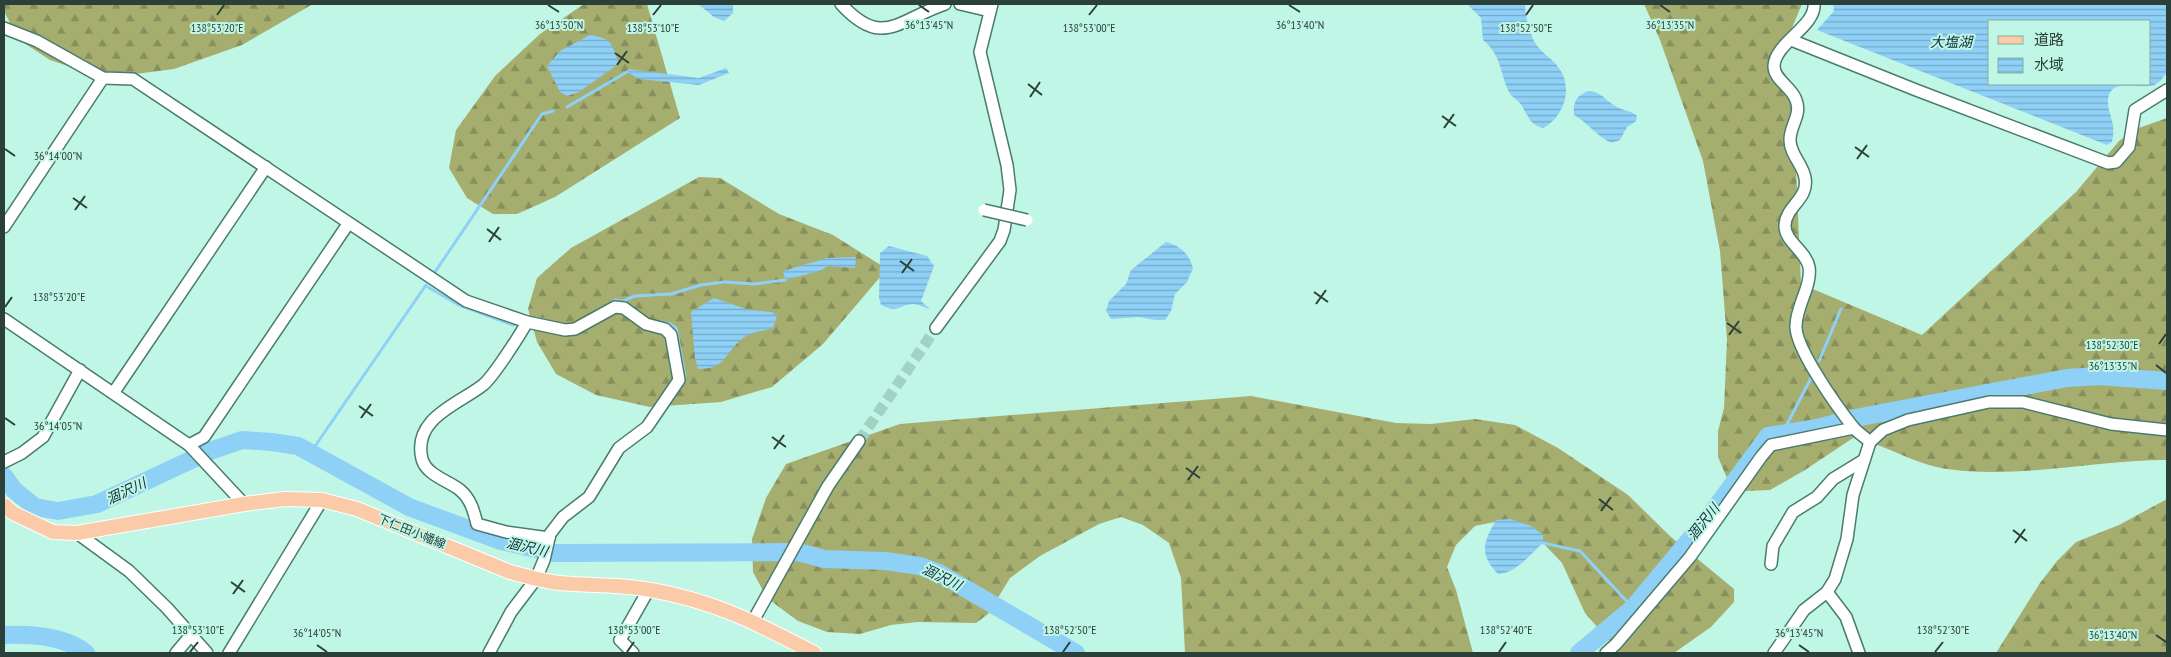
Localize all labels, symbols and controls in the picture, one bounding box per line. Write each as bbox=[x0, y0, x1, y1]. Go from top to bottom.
text: 36°13'50"N bbox=[535, 17, 583, 32]
text: 36°13'45"N bbox=[905, 17, 953, 32]
text: 36°13'40"N bbox=[1276, 17, 1324, 32]
text: 36°13'35"N bbox=[1646, 17, 1694, 32]
text: 138°53'20"E bbox=[191, 20, 243, 35]
text: 138°53'10"E bbox=[627, 20, 679, 35]
text: 138°53'00"E bbox=[1063, 20, 1115, 35]
text: 138°52'50"E bbox=[1500, 20, 1552, 35]
legend bbox=[1988, 20, 2151, 85]
text: 道路 bbox=[2034, 30, 2064, 49]
water label: 大塩湖 bbox=[1930, 33, 1974, 51]
text: 水域 bbox=[2034, 55, 2064, 74]
text: 36°14'00"N bbox=[34, 148, 82, 163]
text: 138°53'20"E bbox=[33, 289, 85, 304]
text: 138°52'30"E bbox=[2086, 337, 2138, 352]
text: 36°13'35"N bbox=[2089, 358, 2137, 373]
text: 36°14'05"N bbox=[34, 418, 82, 433]
water label: 涸沢川 bbox=[103, 473, 151, 508]
water label: 涸沢川 bbox=[1683, 498, 1724, 544]
street label: 下仁田小幡線 bbox=[376, 511, 448, 551]
water label: 涸沢川 bbox=[505, 534, 551, 561]
water label: 涸沢川 bbox=[919, 560, 967, 595]
text: 138°53'10"E bbox=[172, 622, 224, 637]
text: 138°53'00"E bbox=[608, 622, 660, 637]
text: 138°52'50"E bbox=[1044, 622, 1096, 637]
text: 138°52'40"E bbox=[1480, 622, 1532, 637]
text: 138°52'30"E bbox=[1917, 622, 1969, 637]
text: 36°14'05"N bbox=[293, 625, 341, 640]
text: 36°13'45"N bbox=[1775, 625, 1823, 640]
text: 36°13'40"N bbox=[2089, 627, 2137, 642]

